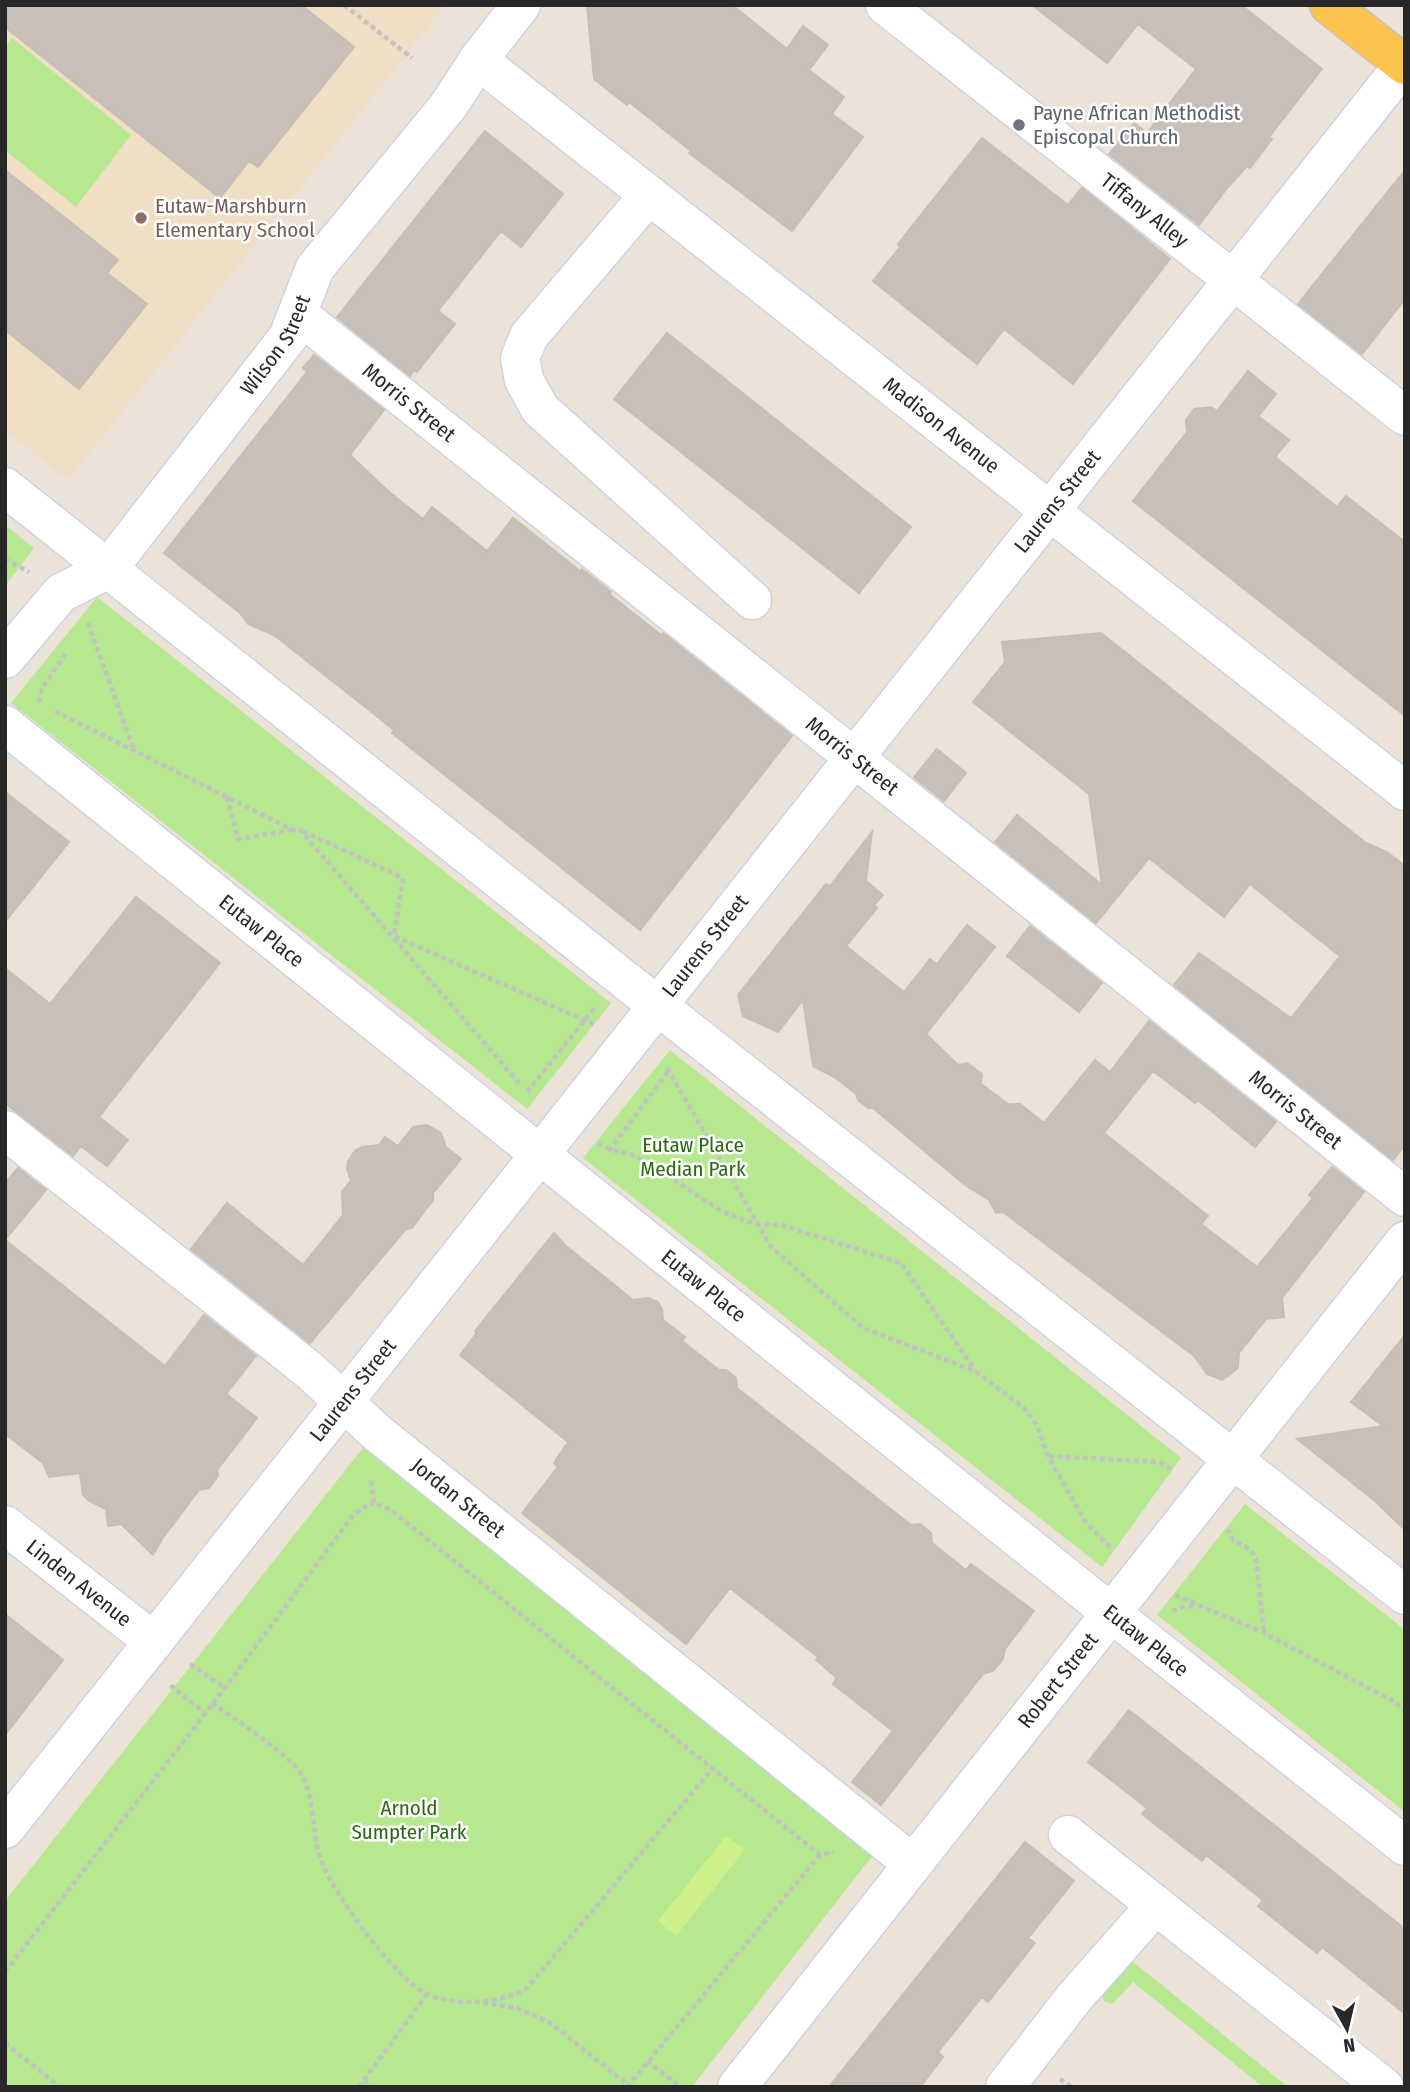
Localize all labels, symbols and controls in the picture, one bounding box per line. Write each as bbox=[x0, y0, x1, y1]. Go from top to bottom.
place label: Payne African Methodist Episcopal Church bbox=[1033, 100, 1241, 150]
marker: Payne African Methodist Episcopal Church bbox=[1011, 117, 1027, 133]
street label: Tiffany Alley bbox=[1096, 168, 1194, 253]
place label: Eutaw-Marshburn Elementary School bbox=[155, 193, 315, 243]
marker: Eutaw-Marshburn Elementary School bbox=[133, 210, 149, 226]
street label: Wilson Street bbox=[235, 291, 316, 400]
street label: Morris Street bbox=[357, 358, 461, 448]
street label: Madison Avenue bbox=[878, 371, 1005, 479]
street label: Laurens Street bbox=[1009, 445, 1106, 558]
street label: Morris Street bbox=[801, 711, 904, 801]
street label: Eutaw Place bbox=[214, 889, 309, 973]
street label: Laurens Street bbox=[656, 889, 754, 1003]
street label: Morris Street bbox=[1244, 1065, 1347, 1155]
park label: Eutaw Place Median Park bbox=[640, 1132, 746, 1182]
street label: Eutaw Place bbox=[656, 1244, 751, 1328]
street label: Laurens Street bbox=[304, 1333, 402, 1447]
street label: Jordan Street bbox=[406, 1452, 510, 1544]
street label: Linden Avenue bbox=[21, 1534, 137, 1632]
street label: Eutaw Place bbox=[1098, 1599, 1194, 1682]
street label: Robert Street bbox=[1012, 1627, 1104, 1733]
park label: Arnold Sumpter Park bbox=[351, 1795, 467, 1845]
north arrow bbox=[1312, 1994, 1382, 2064]
text: N bbox=[1342, 2033, 1357, 2058]

